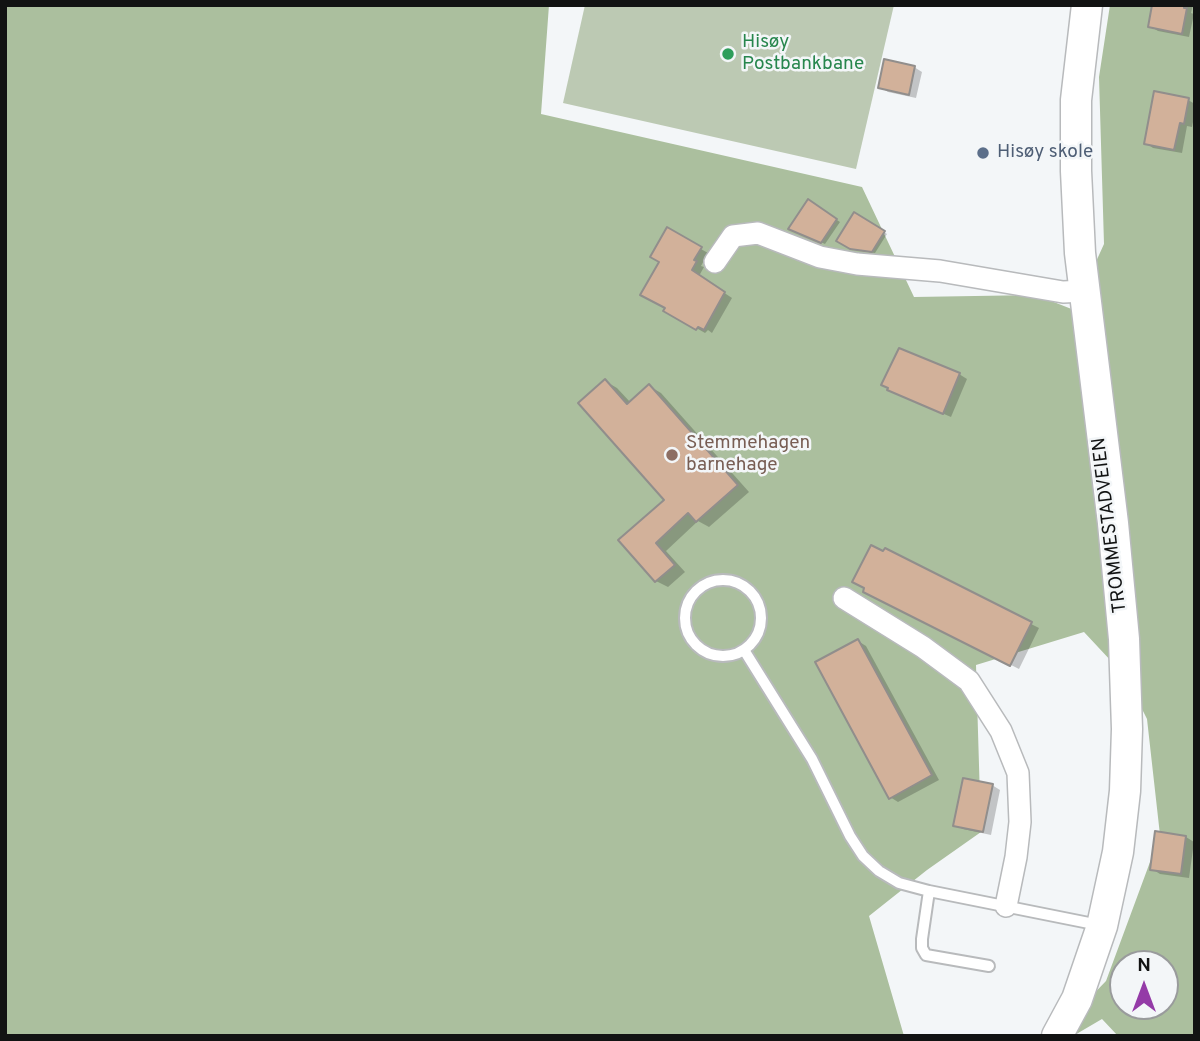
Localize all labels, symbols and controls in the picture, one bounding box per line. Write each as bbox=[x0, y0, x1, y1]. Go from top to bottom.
place label: Hisøy Postbankbane bbox=[742, 32, 864, 76]
marker: Hisøy Postbankbane bbox=[720, 46, 736, 62]
place label: Hisøy skole bbox=[997, 142, 1093, 164]
marker: Hisøy skole bbox=[975, 145, 991, 161]
place label: Stemmehagen barnehage bbox=[686, 433, 810, 477]
street label: TROMMESTADVEIEN bbox=[1089, 436, 1133, 614]
marker: Stemmehagen barnehage bbox=[664, 447, 680, 463]
north arrow bbox=[1109, 950, 1179, 1020]
text: N bbox=[1137, 954, 1151, 978]

